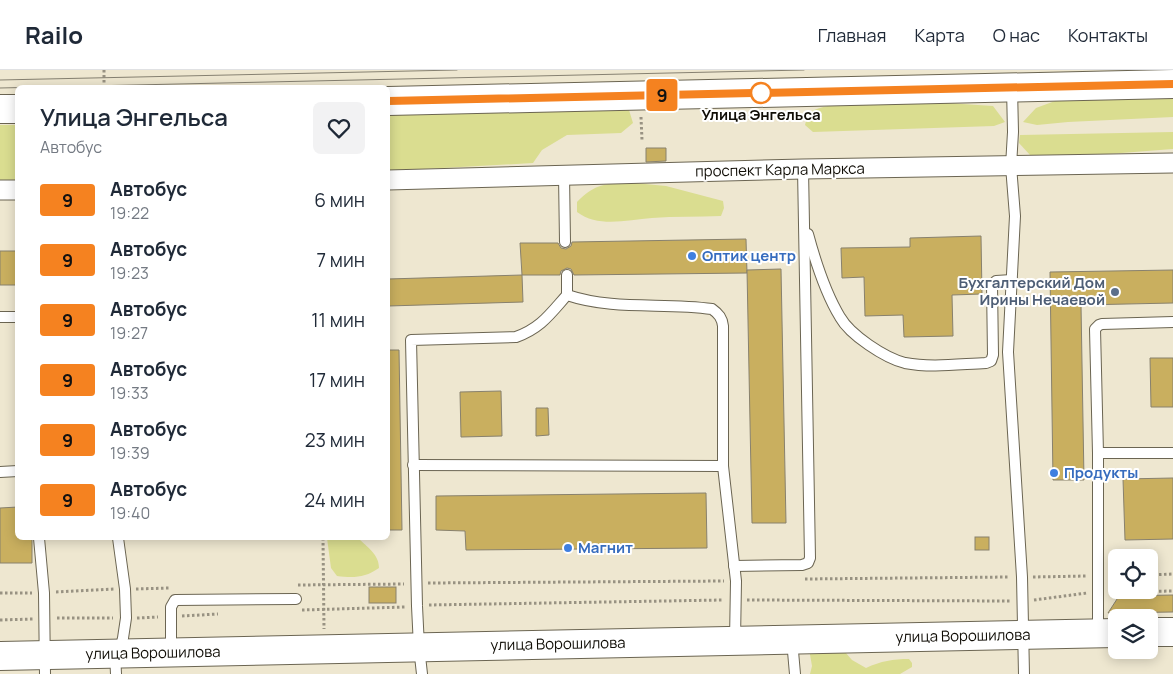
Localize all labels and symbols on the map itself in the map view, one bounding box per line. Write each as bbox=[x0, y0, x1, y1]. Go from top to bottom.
line badge: 9 bbox=[646, 79, 678, 111]
marker: Улица Энгельса bbox=[750, 82, 772, 104]
place label: Улица Энгельса bbox=[701, 104, 821, 125]
street label: проспект Карла Маркса bbox=[695, 158, 865, 181]
place label: Оптик центр bbox=[702, 245, 796, 266]
marker: Оптик центр bbox=[686, 250, 698, 262]
place label: Бухгалтерский Дом Ирины Нечаевой bbox=[958, 272, 1105, 310]
marker: Бухгалтерский Дом Ирины Нечаевой bbox=[1109, 286, 1121, 298]
place label: Продукты bbox=[1064, 462, 1138, 483]
marker: Продукты bbox=[1048, 467, 1060, 479]
place label: Магнит bbox=[578, 537, 633, 558]
marker: Магнит bbox=[562, 542, 574, 554]
street label: улица Ворошилова bbox=[895, 624, 1031, 647]
street label: улица Ворошилова bbox=[490, 632, 626, 655]
street label: улица Ворошилова bbox=[85, 641, 221, 664]

